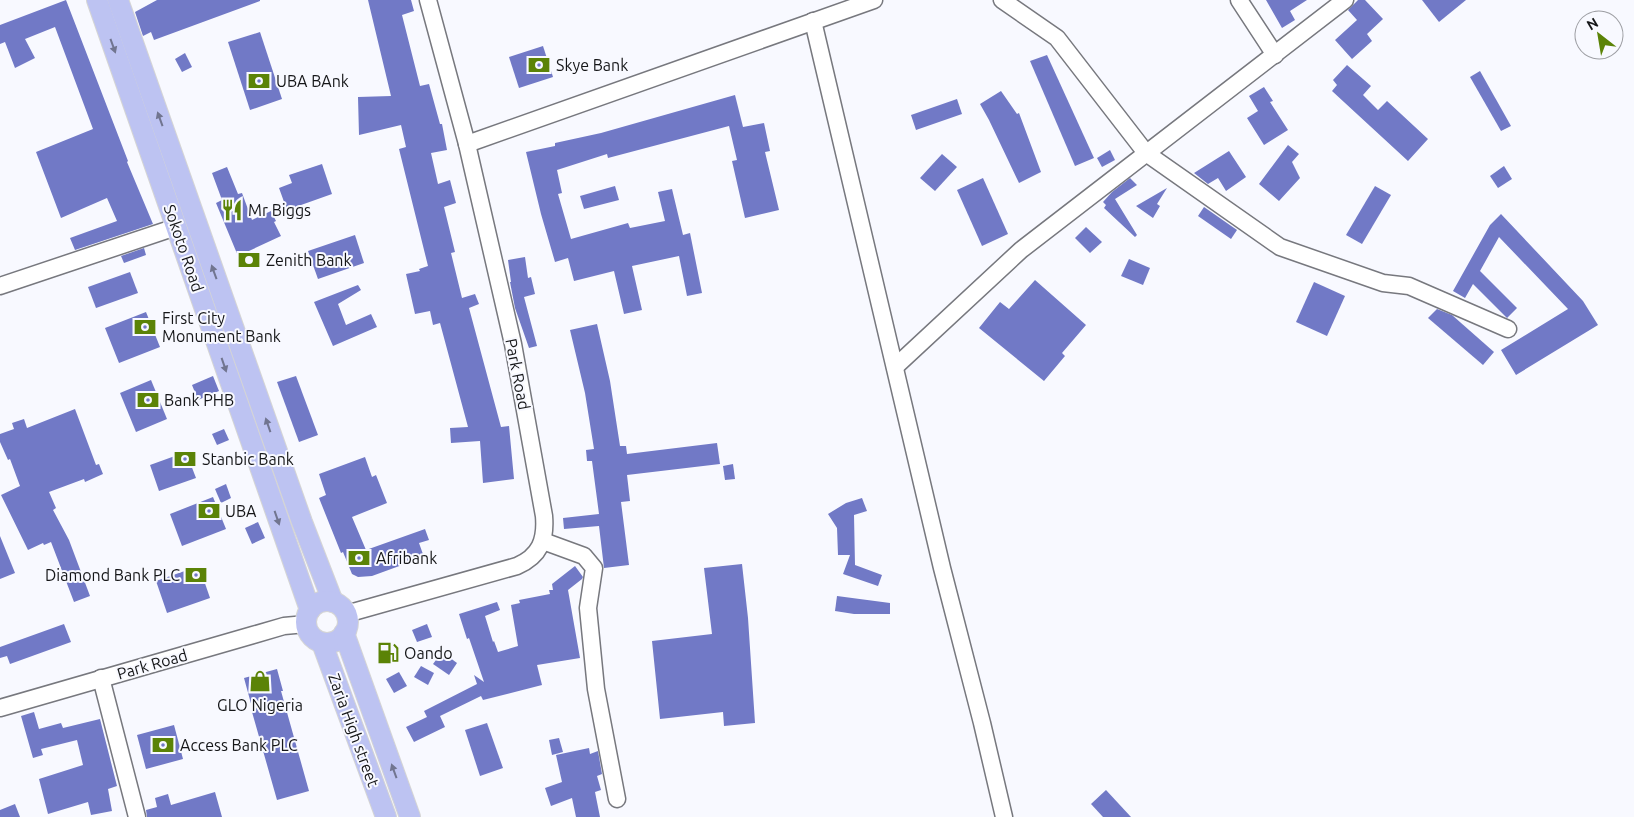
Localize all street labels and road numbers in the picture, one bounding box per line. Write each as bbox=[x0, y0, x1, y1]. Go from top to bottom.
street label: Sokoto Road bbox=[161, 202, 207, 294]
street label: Park Road bbox=[502, 337, 534, 411]
street label: Park Road bbox=[115, 645, 189, 683]
street label: Zaria High street bbox=[325, 671, 383, 790]

